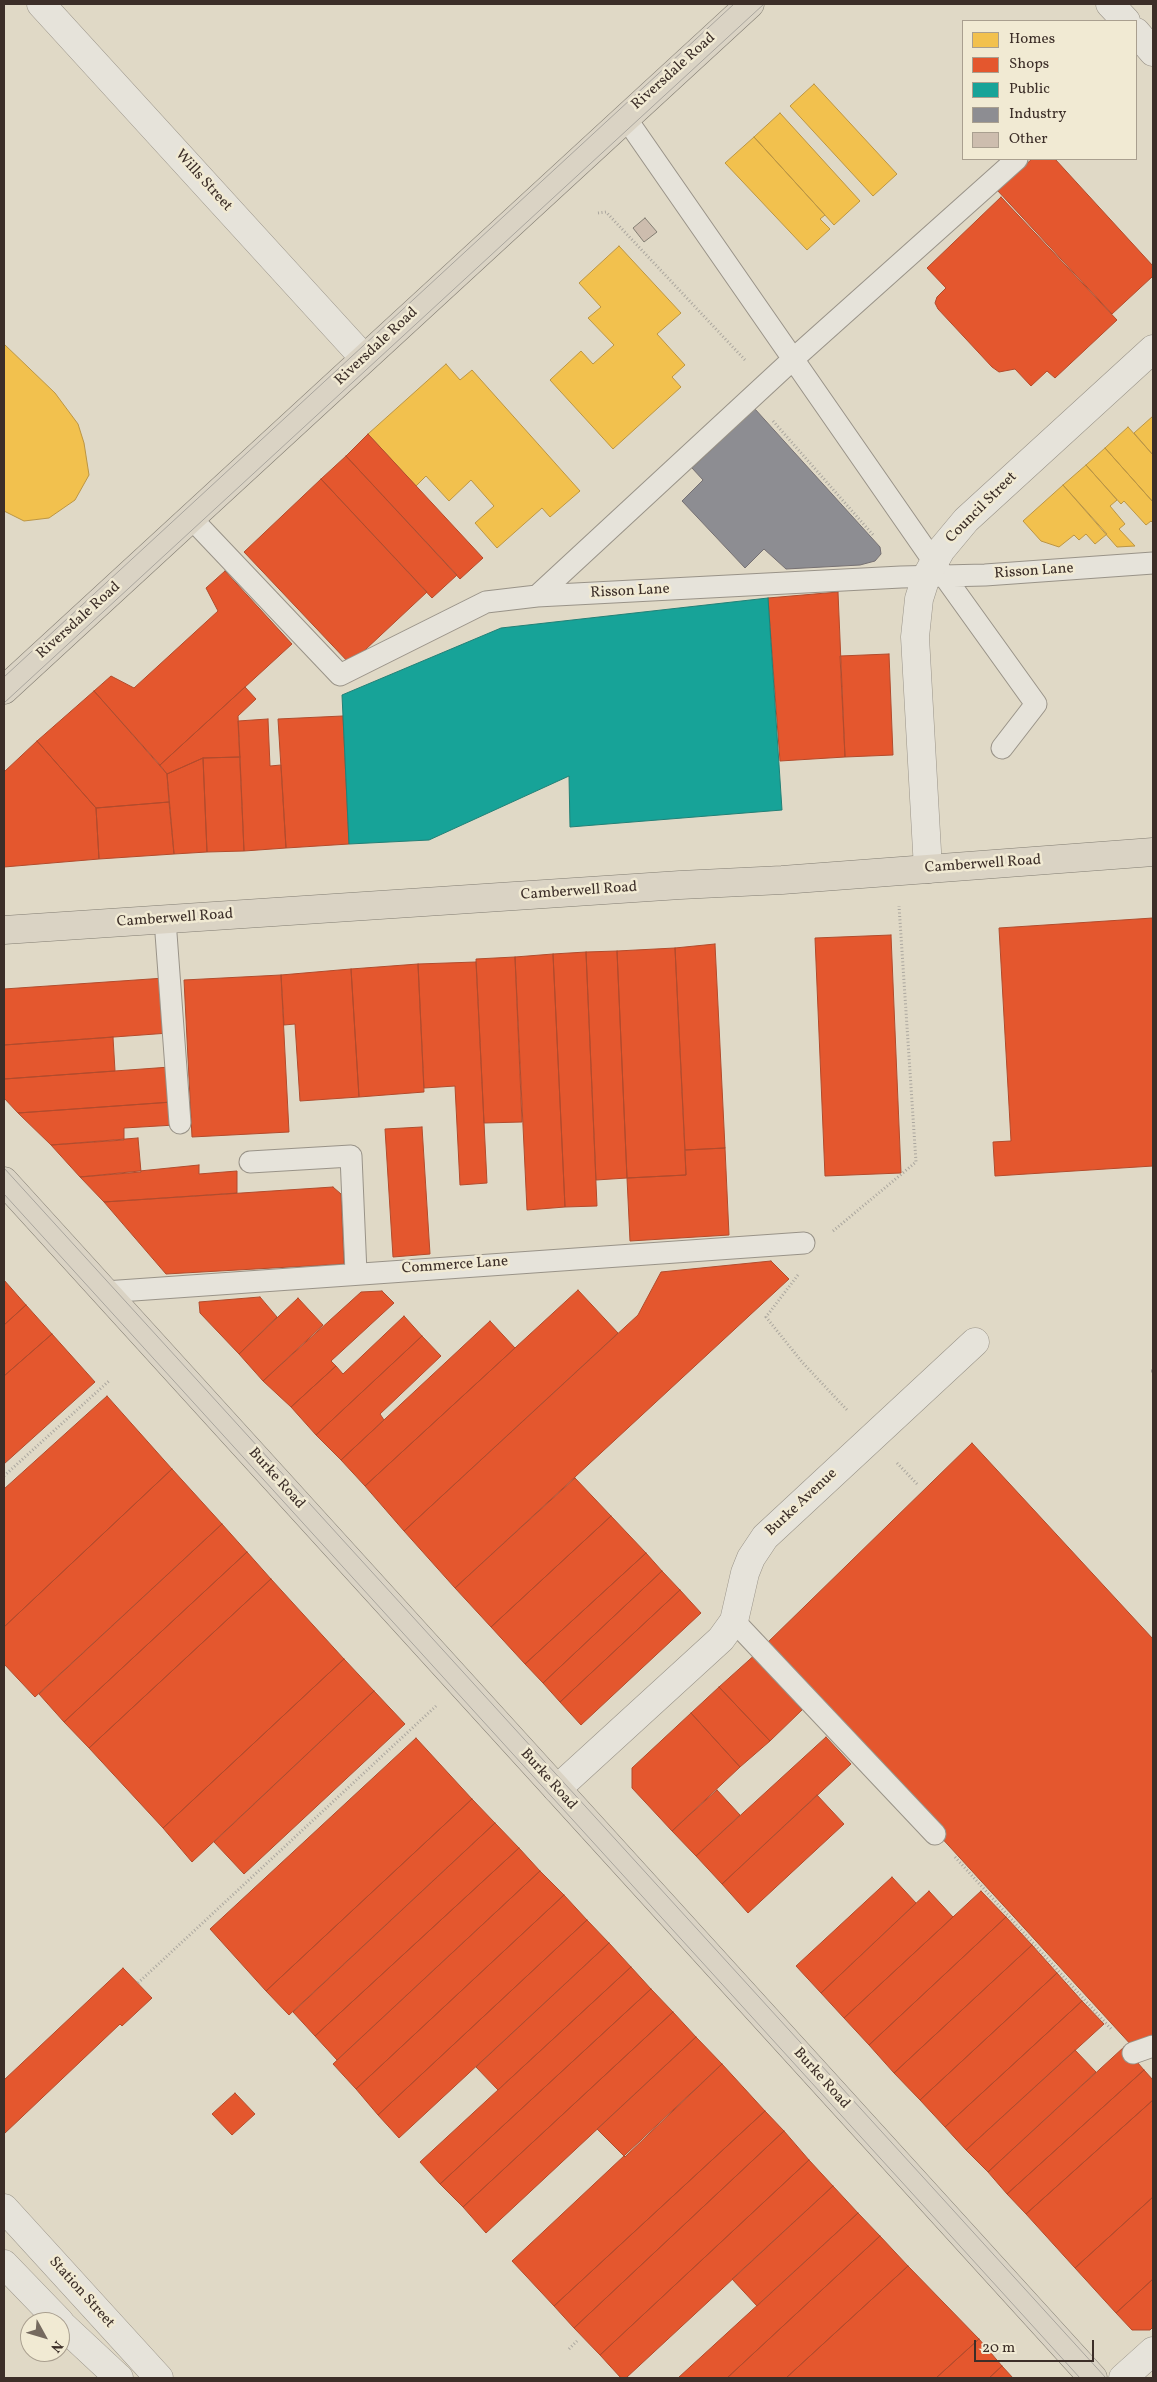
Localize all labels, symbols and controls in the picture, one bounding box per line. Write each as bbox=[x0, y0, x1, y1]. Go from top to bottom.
legend bbox=[962, 20, 1137, 160]
text: Homes bbox=[1009, 29, 1055, 50]
street label: Riversdale Road bbox=[628, 30, 720, 114]
text: Shops bbox=[1009, 54, 1049, 75]
text: Public bbox=[1009, 79, 1050, 100]
text: Industry bbox=[1009, 104, 1066, 125]
text: Other bbox=[1009, 129, 1048, 150]
street label: Wills Street bbox=[171, 146, 235, 216]
street label: Riversdale Road bbox=[332, 304, 422, 390]
street label: Council Street bbox=[943, 469, 1021, 547]
street label: Risson Lane bbox=[994, 560, 1074, 584]
street label: Riversdale Road bbox=[33, 579, 125, 663]
street label: Risson Lane bbox=[590, 581, 670, 603]
street label: Camberwell Road bbox=[924, 852, 1042, 878]
street label: Camberwell Road bbox=[520, 879, 638, 905]
street label: Camberwell Road bbox=[116, 906, 234, 932]
street label: Commerce Lane bbox=[401, 1253, 509, 1279]
street label: Burke Road bbox=[244, 1445, 308, 1513]
street label: Burke Avenue bbox=[763, 1465, 841, 1541]
street label: Burke Road bbox=[516, 1746, 580, 1814]
street label: Burke Road bbox=[789, 2045, 853, 2113]
street label: Station Street bbox=[44, 2254, 118, 2332]
north arrow bbox=[20, 2312, 70, 2362]
scale bar bbox=[977, 2330, 1097, 2362]
text: N bbox=[46, 2336, 67, 2356]
text: 20 m bbox=[982, 2338, 1015, 2359]

